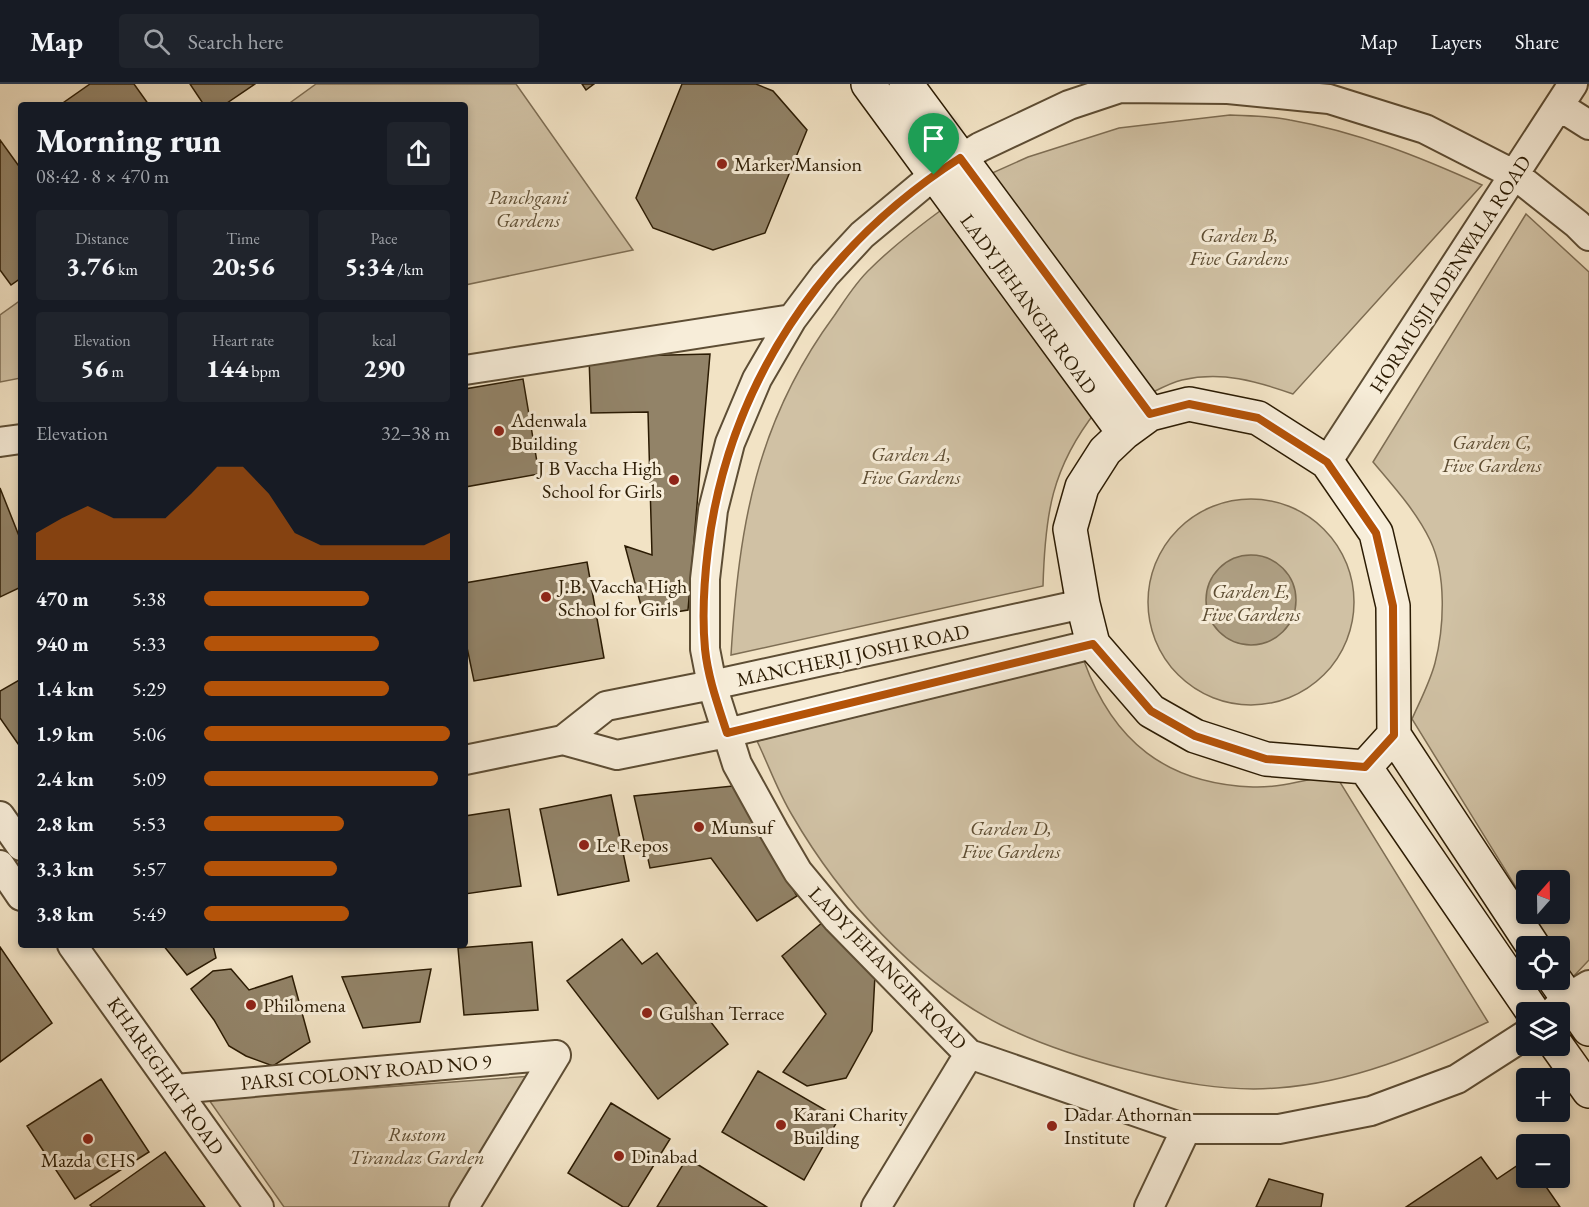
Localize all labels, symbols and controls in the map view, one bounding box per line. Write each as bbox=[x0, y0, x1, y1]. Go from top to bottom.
search box bbox=[119, 14, 539, 68]
text: Map bbox=[30, 23, 83, 59]
icon: search bbox=[140, 25, 173, 58]
text: Search here bbox=[188, 27, 283, 56]
text: Map bbox=[1360, 28, 1398, 55]
text: Layers bbox=[1431, 28, 1482, 55]
text: Share bbox=[1515, 28, 1559, 55]
pin bbox=[908, 113, 959, 175]
text: Morning run bbox=[36, 119, 221, 162]
button: share bbox=[387, 122, 450, 185]
icon: arrive bbox=[917, 122, 950, 155]
street label: HORMUSJI ADENWALA ROAD bbox=[1363, 150, 1537, 398]
place label: Marker Mansion bbox=[734, 151, 863, 177]
marker: Marker Mansion bbox=[715, 157, 729, 171]
text: 08:42 · 8 × 470 m bbox=[36, 163, 169, 189]
park label: Panchgani Gardens bbox=[488, 184, 569, 233]
street label: LADY JEHANGIR ROAD bbox=[955, 208, 1103, 400]
park label: Garden B, Five Gardens bbox=[1188, 222, 1289, 271]
text: Distance bbox=[75, 228, 129, 249]
text: Time bbox=[226, 228, 260, 249]
text: Pace bbox=[371, 228, 397, 249]
text: 3.76 bbox=[66, 249, 115, 283]
text: 20:56 bbox=[211, 249, 275, 283]
text: 5:34 bbox=[344, 249, 394, 283]
text: km bbox=[115, 259, 138, 280]
text: /km bbox=[394, 259, 424, 280]
text: Elevation bbox=[73, 330, 131, 351]
text: Heart rate bbox=[212, 330, 274, 351]
text: kcal bbox=[372, 330, 396, 351]
text: 56 bbox=[80, 351, 108, 385]
text: 144 bbox=[206, 351, 248, 385]
text: 290 bbox=[363, 351, 405, 385]
text: m bbox=[108, 361, 124, 382]
text: bpm bbox=[248, 361, 280, 382]
place label: Adenwala Building bbox=[510, 407, 587, 456]
text: Elevation bbox=[36, 420, 108, 446]
text: 32–38 m bbox=[381, 420, 450, 446]
marker: Adenwala Building bbox=[492, 424, 506, 438]
park label: Garden C, Five Gardens bbox=[1441, 429, 1542, 478]
park label: Garden A, Five Gardens bbox=[860, 441, 961, 490]
place label: J B Vaccha High School for Girls bbox=[536, 455, 662, 504]
marker: J B Vaccha High School for Girls bbox=[667, 473, 681, 487]
place label: J.B. Vaccha High School for Girls bbox=[556, 573, 687, 622]
park label: Garden E, Five Gardens bbox=[1200, 578, 1301, 627]
text: 470 m bbox=[36, 586, 89, 612]
text: 5:38 bbox=[132, 586, 166, 612]
marker: J.B. Vaccha High School for Girls bbox=[539, 590, 553, 604]
street label: MANCHERJI JOSHI ROAD bbox=[734, 618, 972, 692]
text: 940 m bbox=[36, 631, 89, 657]
text: 5:33 bbox=[132, 631, 166, 657]
text: 1.4 km bbox=[36, 676, 94, 702]
text: 5:29 bbox=[132, 676, 166, 702]
text: 1.9 km bbox=[36, 721, 94, 747]
text: 5:06 bbox=[132, 721, 166, 747]
text: 2.4 km bbox=[36, 766, 94, 792]
text: 5:09 bbox=[132, 766, 166, 792]
text: 2.8 km bbox=[36, 811, 94, 837]
text: 5:53 bbox=[132, 811, 166, 837]
place label: Munsuf bbox=[711, 814, 776, 840]
park label: Garden D, Five Gardens bbox=[960, 815, 1061, 864]
marker: Munsuf bbox=[692, 820, 706, 834]
place label: Le Repos bbox=[596, 832, 668, 858]
marker: Le Repos bbox=[577, 838, 591, 852]
text: 3.3 km bbox=[36, 856, 94, 882]
text: 5:57 bbox=[132, 856, 166, 882]
north arrow bbox=[1516, 870, 1570, 924]
map controls bbox=[1516, 870, 1570, 1188]
street label: LADY JEHANGIR ROAD bbox=[803, 881, 973, 1055]
text: 3.8 km bbox=[36, 901, 94, 927]
text: 5:49 bbox=[132, 901, 166, 927]
button: locate bbox=[1516, 936, 1570, 990]
street label: KHAREGHAT ROAD bbox=[102, 992, 230, 1160]
place label: Philomena bbox=[263, 992, 346, 1018]
marker: Philomena bbox=[244, 998, 258, 1012]
place label: Gulshan Terrace bbox=[659, 1000, 784, 1026]
button: layers bbox=[1516, 1002, 1570, 1056]
marker: Gulshan Terrace bbox=[640, 1006, 654, 1020]
street label: PARSI COLONY ROAD NO 9 bbox=[239, 1048, 493, 1096]
button: + bbox=[1516, 1068, 1570, 1122]
place label: Karani Charity Building bbox=[793, 1101, 908, 1150]
place label: Dadar Athornan Institute bbox=[1064, 1101, 1192, 1150]
marker: Karani Charity Building bbox=[774, 1118, 788, 1132]
marker: Dadar Athornan Institute bbox=[1045, 1119, 1059, 1133]
park label: Rustom Tirandaz Garden bbox=[349, 1121, 485, 1170]
marker: Mazda CHS bbox=[81, 1132, 95, 1146]
button: − bbox=[1516, 1134, 1570, 1188]
place label: Dinabad bbox=[631, 1143, 698, 1169]
place label: Mazda CHS bbox=[41, 1147, 135, 1173]
marker: Dinabad bbox=[612, 1149, 626, 1163]

